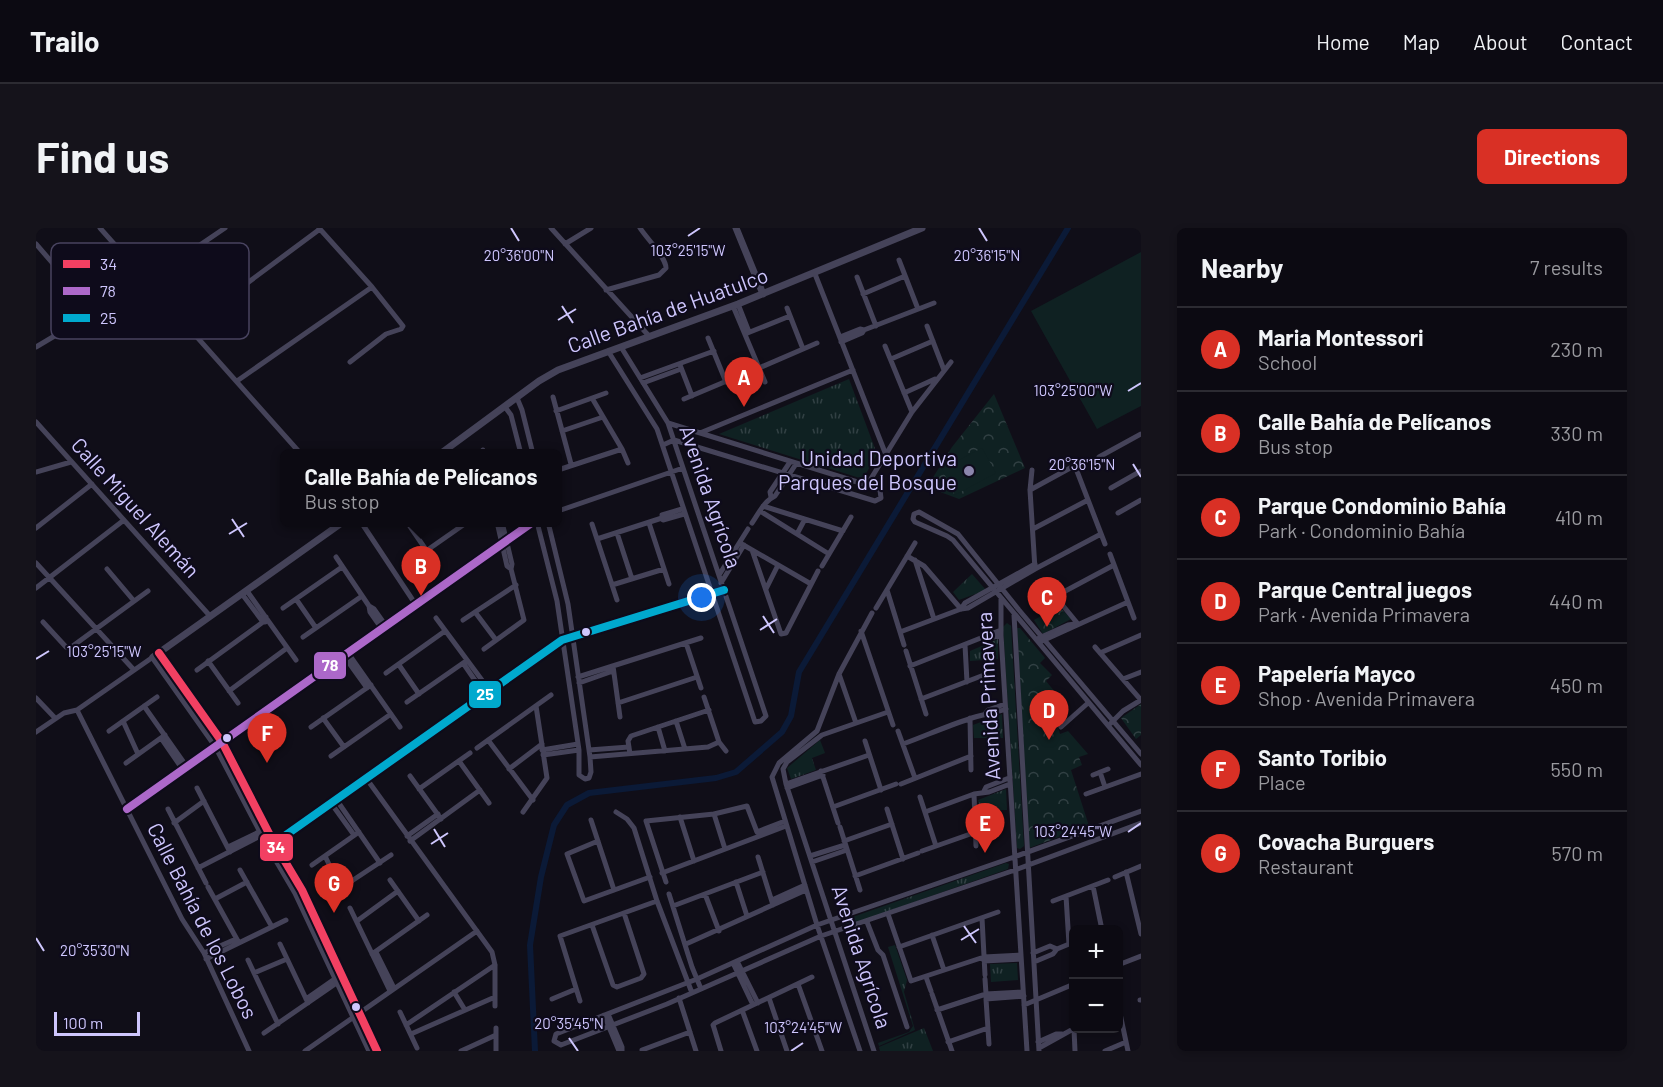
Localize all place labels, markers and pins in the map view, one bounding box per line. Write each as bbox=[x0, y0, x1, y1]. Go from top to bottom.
pin: A bbox=[724, 358, 764, 407]
place label: Unidad Deportiva Parques del Bosque bbox=[778, 445, 957, 494]
marker: Unidad Deportiva Parques del Bosque bbox=[962, 464, 976, 478]
pin: B bbox=[402, 546, 440, 596]
pin: C bbox=[1028, 578, 1066, 627]
unlabelled marker bbox=[580, 626, 592, 638]
pin: D bbox=[1030, 690, 1068, 740]
pin: F bbox=[248, 714, 286, 763]
unlabelled marker bbox=[221, 732, 233, 744]
pin: E bbox=[966, 804, 1004, 853]
pin: G bbox=[314, 864, 354, 913]
unlabelled marker bbox=[350, 1001, 362, 1013]

